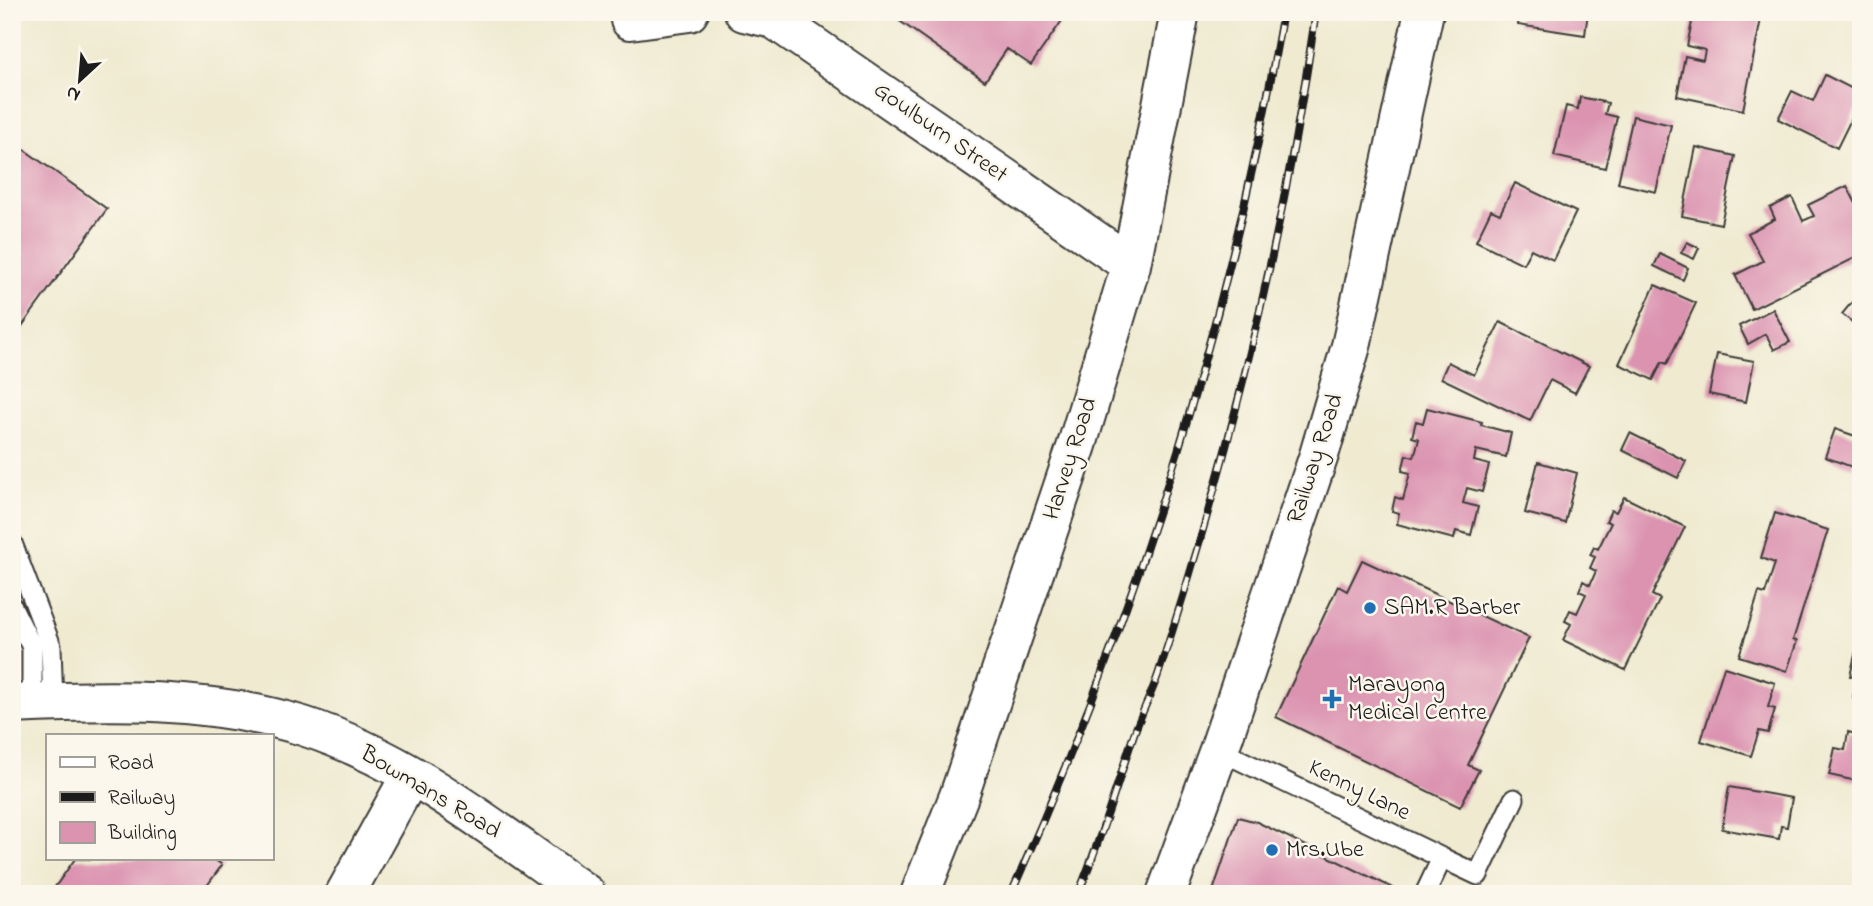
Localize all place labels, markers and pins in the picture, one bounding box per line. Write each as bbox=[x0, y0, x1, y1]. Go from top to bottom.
place label: SAM.R Barber bbox=[1384, 591, 1521, 626]
marker: SAM.R Barber bbox=[1362, 600, 1378, 616]
place label: Marayong Medical Centre bbox=[1348, 668, 1487, 731]
marker: Marayong Medical Centre bbox=[1322, 689, 1342, 709]
place label: Mrs.Ube bbox=[1286, 833, 1364, 868]
marker: Mrs.Ube bbox=[1264, 842, 1280, 858]

